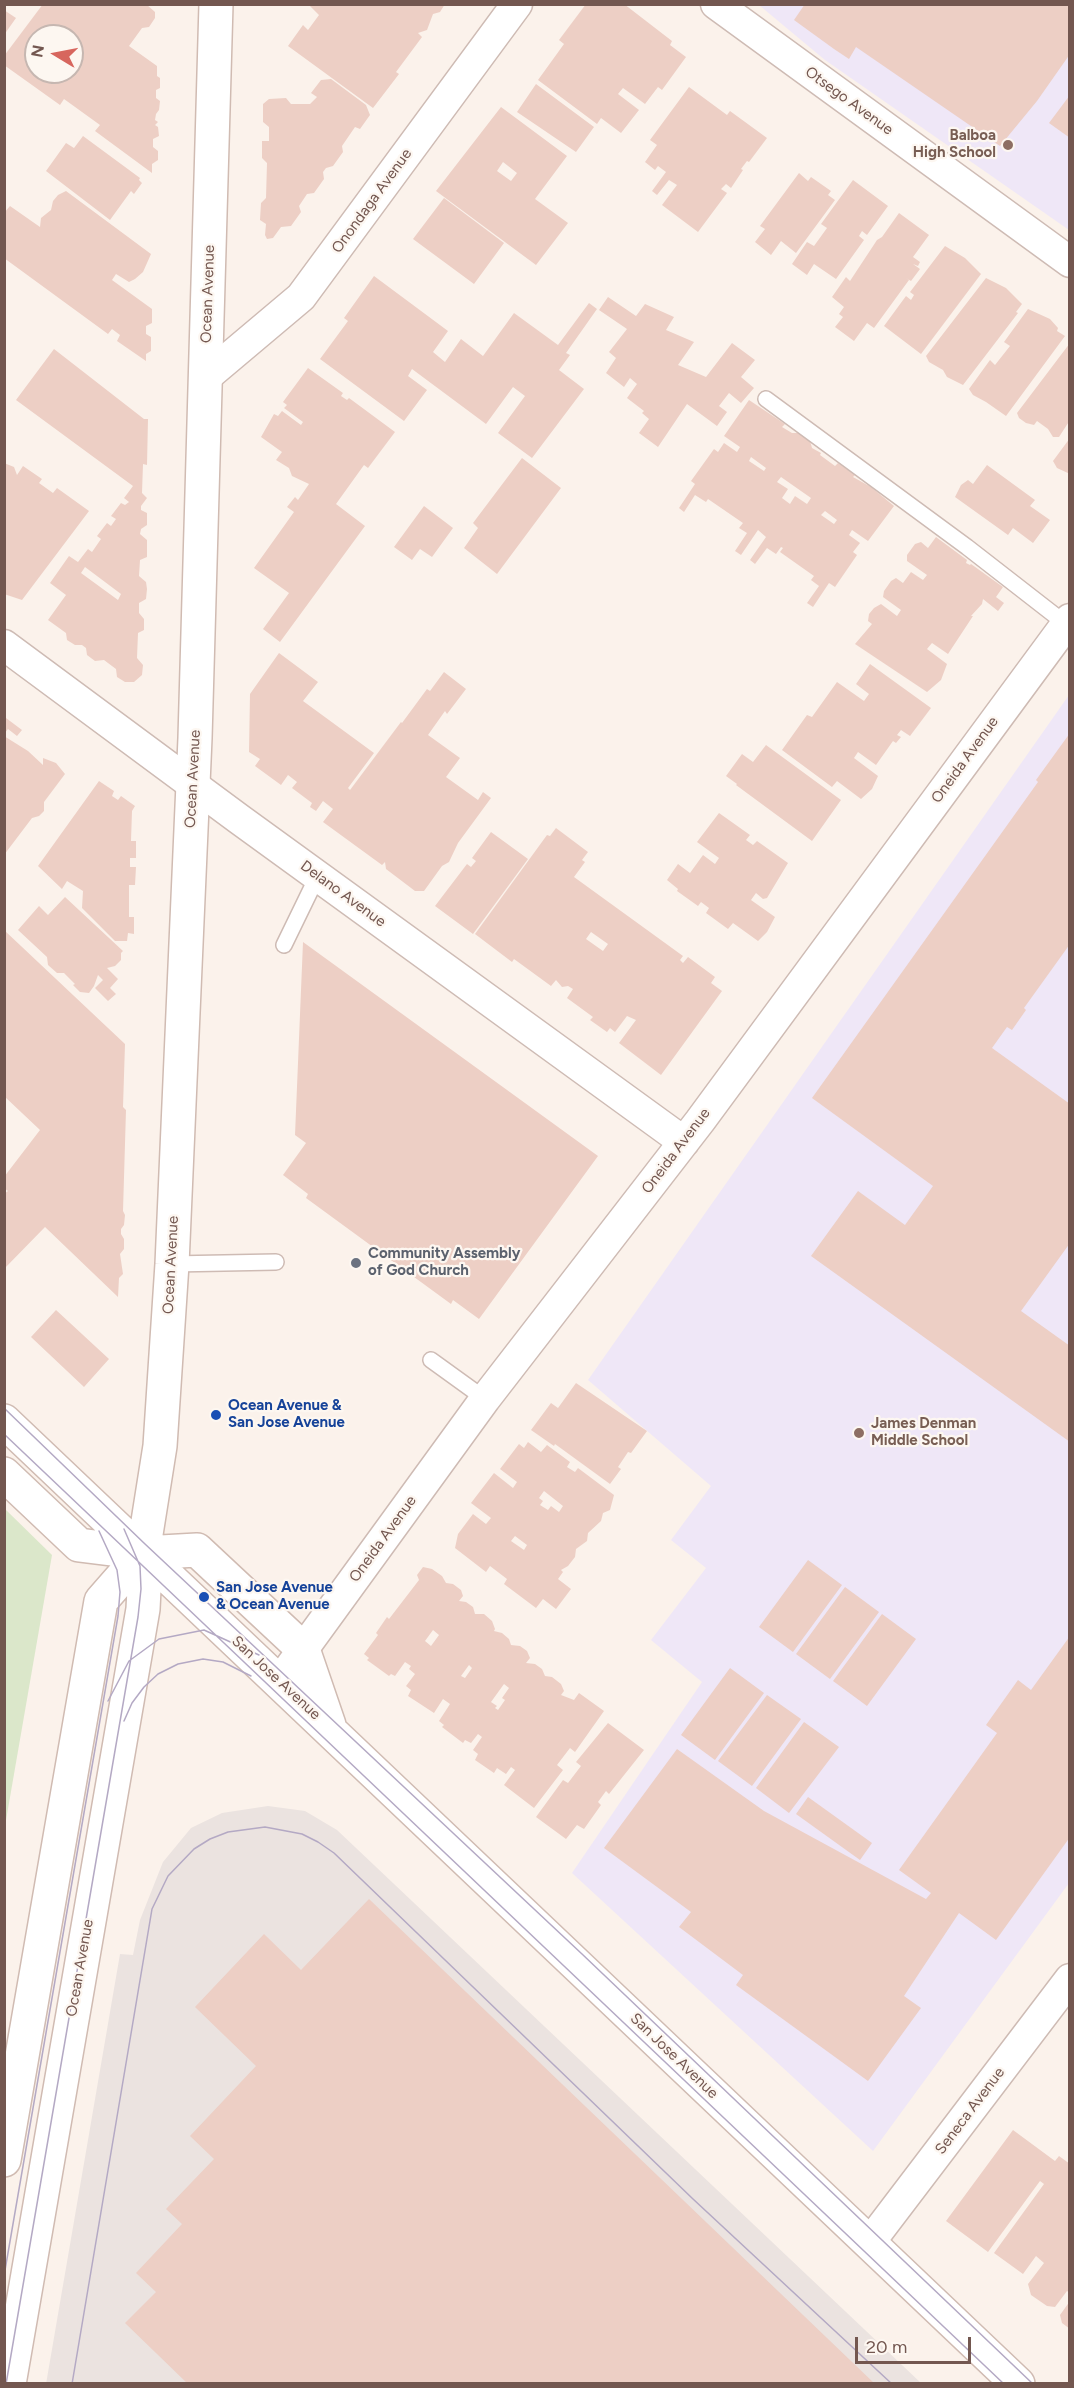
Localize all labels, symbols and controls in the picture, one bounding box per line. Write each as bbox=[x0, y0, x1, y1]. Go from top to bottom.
north arrow bbox=[24, 24, 84, 84]
text: N bbox=[27, 43, 48, 59]
street label: Otsego Avenue bbox=[801, 63, 897, 139]
place label: Balboa High School bbox=[913, 127, 996, 162]
marker: Balboa High School bbox=[1001, 138, 1015, 152]
street label: Onondaga Avenue bbox=[328, 145, 416, 257]
street label: Ocean Avenue bbox=[197, 245, 219, 343]
street label: Oneida Avenue bbox=[928, 713, 1002, 807]
street label: Ocean Avenue bbox=[181, 729, 205, 829]
street label: Delano Avenue bbox=[297, 857, 389, 931]
street label: Oneida Avenue bbox=[638, 1105, 714, 1197]
street label: Ocean Avenue bbox=[159, 1215, 183, 1315]
place label: Community Assembly of God Church bbox=[368, 1245, 520, 1280]
marker: Community Assembly of God Church bbox=[349, 1256, 363, 1270]
place label: Ocean Avenue & San Jose Avenue bbox=[228, 1397, 345, 1432]
marker: Ocean Avenue & San Jose Avenue bbox=[209, 1408, 223, 1422]
place label: James Denman Middle School bbox=[871, 1415, 976, 1450]
marker: James Denman Middle School bbox=[852, 1426, 866, 1440]
street label: Oneida Avenue bbox=[346, 1492, 420, 1586]
place label: San Jose Avenue & Ocean Avenue bbox=[216, 1579, 333, 1614]
marker: San Jose Avenue & Ocean Avenue bbox=[197, 1590, 211, 1604]
street label: San Jose Avenue bbox=[228, 1632, 324, 1724]
street label: Ocean Avenue bbox=[63, 1918, 97, 2018]
street label: San Jose Avenue bbox=[626, 2010, 722, 2102]
street label: Seneca Avenue bbox=[931, 2064, 1009, 2158]
scale bar bbox=[858, 2325, 974, 2363]
text: 20 m bbox=[866, 2336, 907, 2358]

